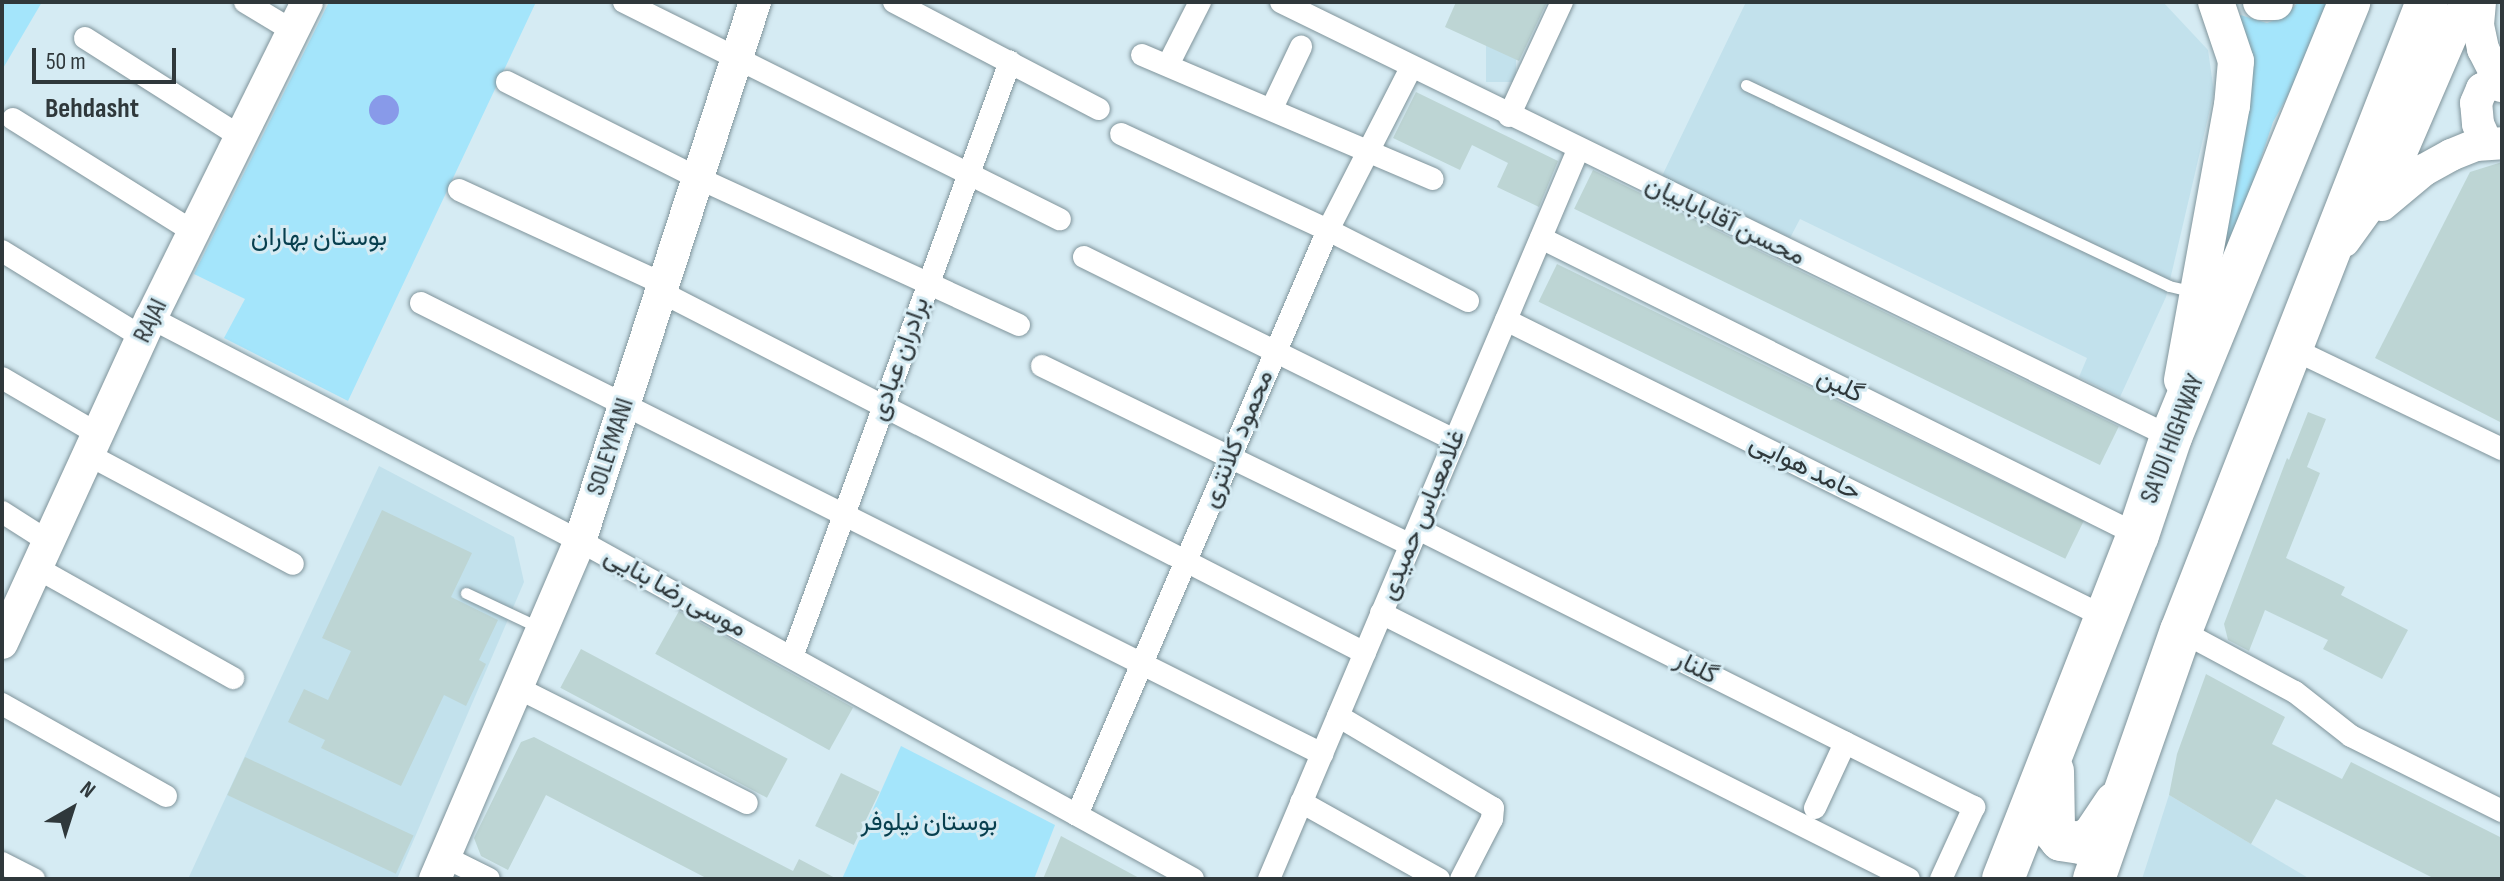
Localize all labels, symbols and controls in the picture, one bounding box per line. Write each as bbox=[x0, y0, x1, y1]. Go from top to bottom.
scale bar bbox=[36, 32, 180, 82]
text: 50 m bbox=[46, 47, 86, 76]
district label: Behdasht bbox=[45, 92, 139, 126]
street label: محسن آقاباباییان bbox=[1640, 169, 1810, 273]
park label: بوستان بهاران bbox=[251, 222, 387, 254]
street label: برادران عبادی bbox=[863, 293, 937, 425]
street label: RAJAI bbox=[127, 294, 175, 348]
street label: گلبن bbox=[1812, 362, 1868, 410]
street label: محمود کلانتری bbox=[1195, 365, 1281, 513]
street label: SA'IDI HIGHWAY bbox=[2134, 370, 2212, 508]
street label: SOLEYMANI bbox=[581, 395, 641, 499]
street label: غلامعباس حمیدی bbox=[1373, 425, 1473, 605]
street label: حامد هوایی bbox=[1744, 428, 1866, 508]
street label: موسی رضا بنایی bbox=[598, 541, 752, 645]
street label: گلنار bbox=[1669, 644, 1723, 692]
north arrow bbox=[32, 769, 112, 849]
text: N bbox=[74, 776, 100, 804]
park label: بوستان نیلوفر bbox=[861, 807, 997, 839]

